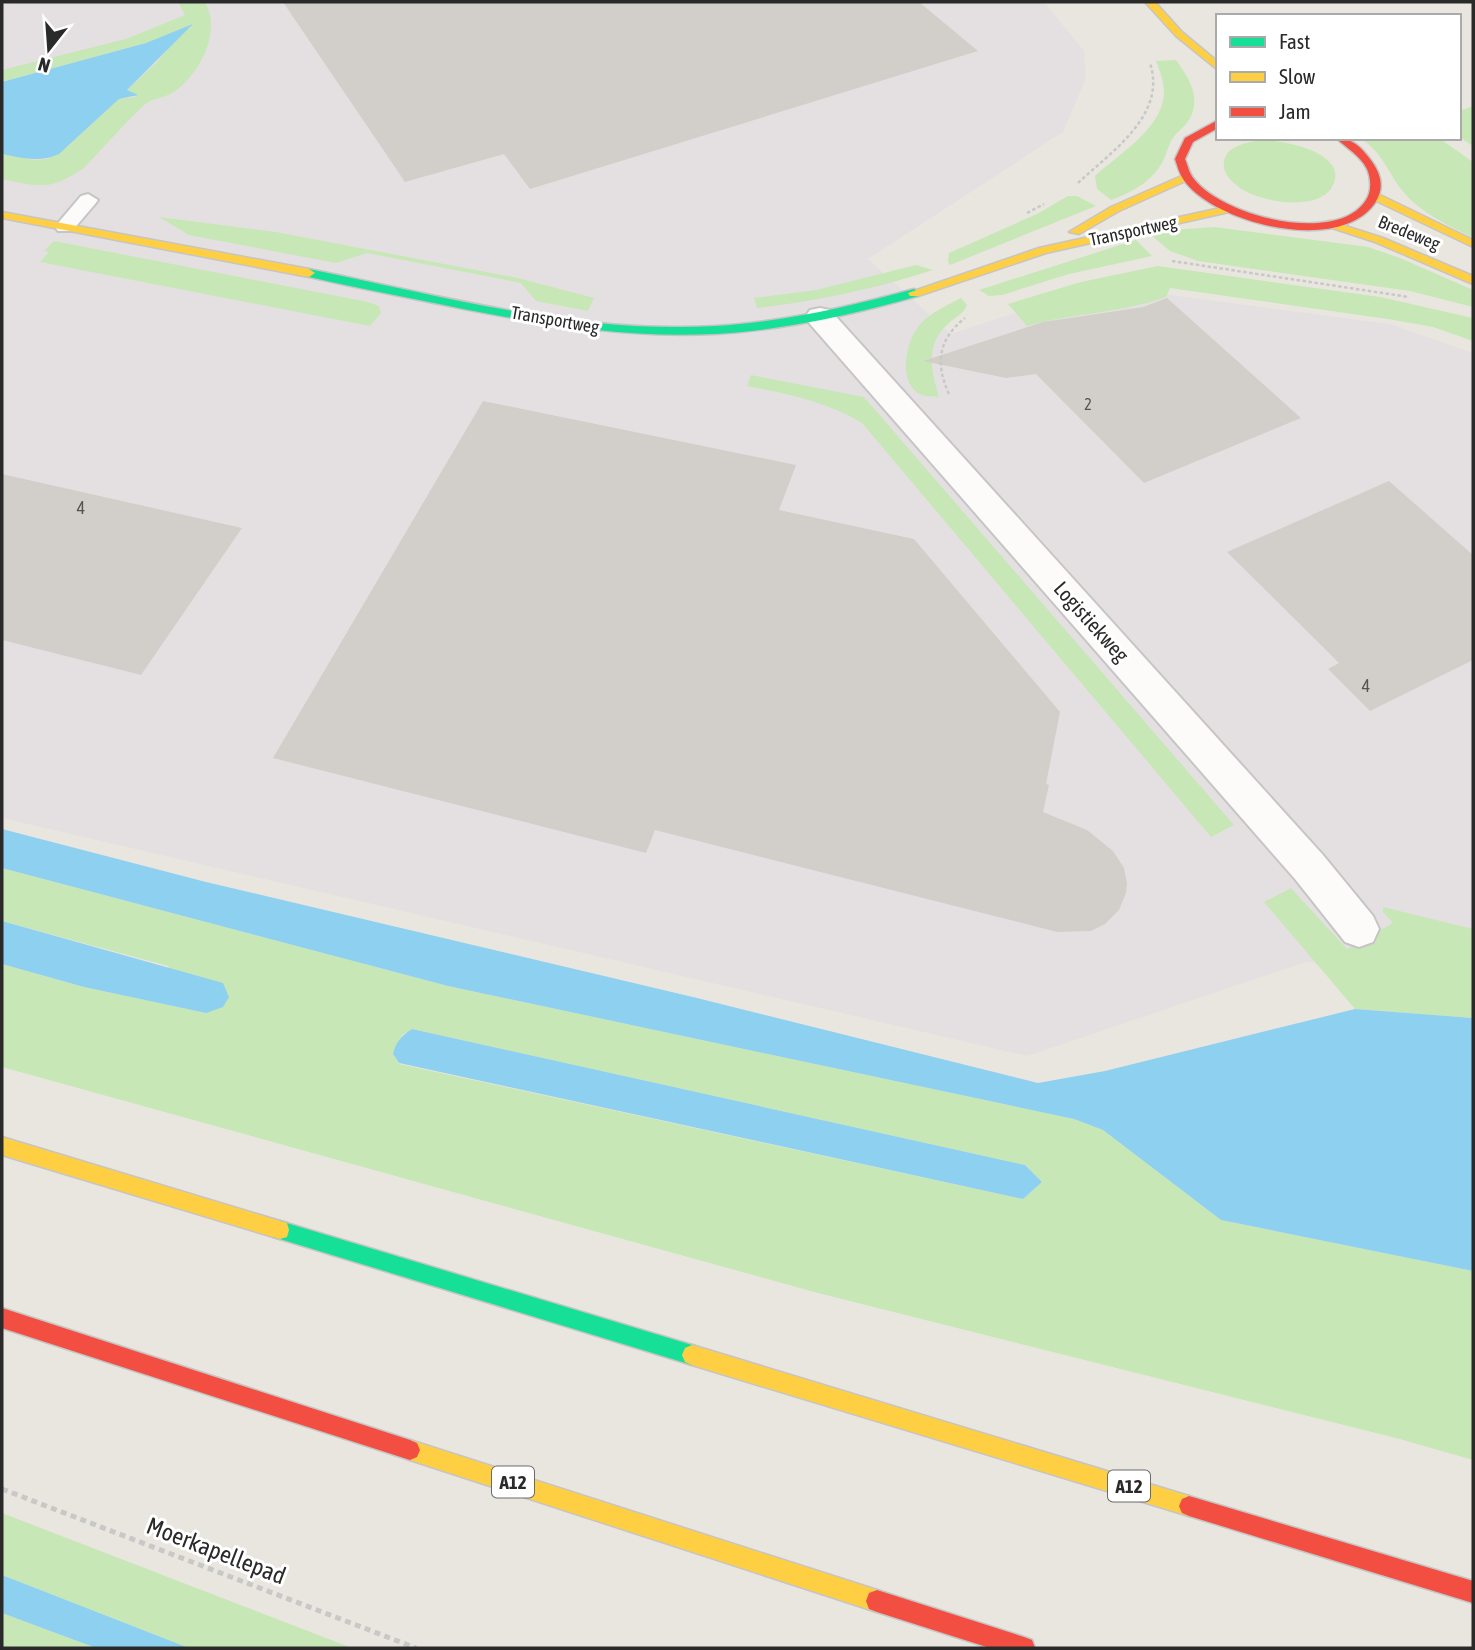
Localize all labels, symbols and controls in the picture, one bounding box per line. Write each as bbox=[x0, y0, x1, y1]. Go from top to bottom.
north arrow bbox=[14, 14, 84, 84]
legend bbox=[1216, 14, 1461, 140]
text: Fast bbox=[1279, 29, 1310, 53]
text: N bbox=[35, 53, 53, 77]
text: Slow bbox=[1279, 64, 1316, 88]
text: Jam bbox=[1279, 99, 1311, 123]
street label: Transportweg bbox=[1087, 211, 1179, 250]
street label: Bredeweg bbox=[1375, 211, 1443, 255]
street label: Transportweg bbox=[509, 301, 601, 338]
house number: 2 bbox=[1084, 395, 1092, 413]
house number: 4 bbox=[77, 497, 85, 518]
street label: Logistiekweg bbox=[1049, 576, 1134, 666]
house number: 4 bbox=[1362, 675, 1370, 696]
road number: A12 bbox=[492, 1466, 534, 1498]
road number: A12 bbox=[1108, 1470, 1150, 1502]
street label: Moerkapellepad bbox=[143, 1512, 289, 1589]

